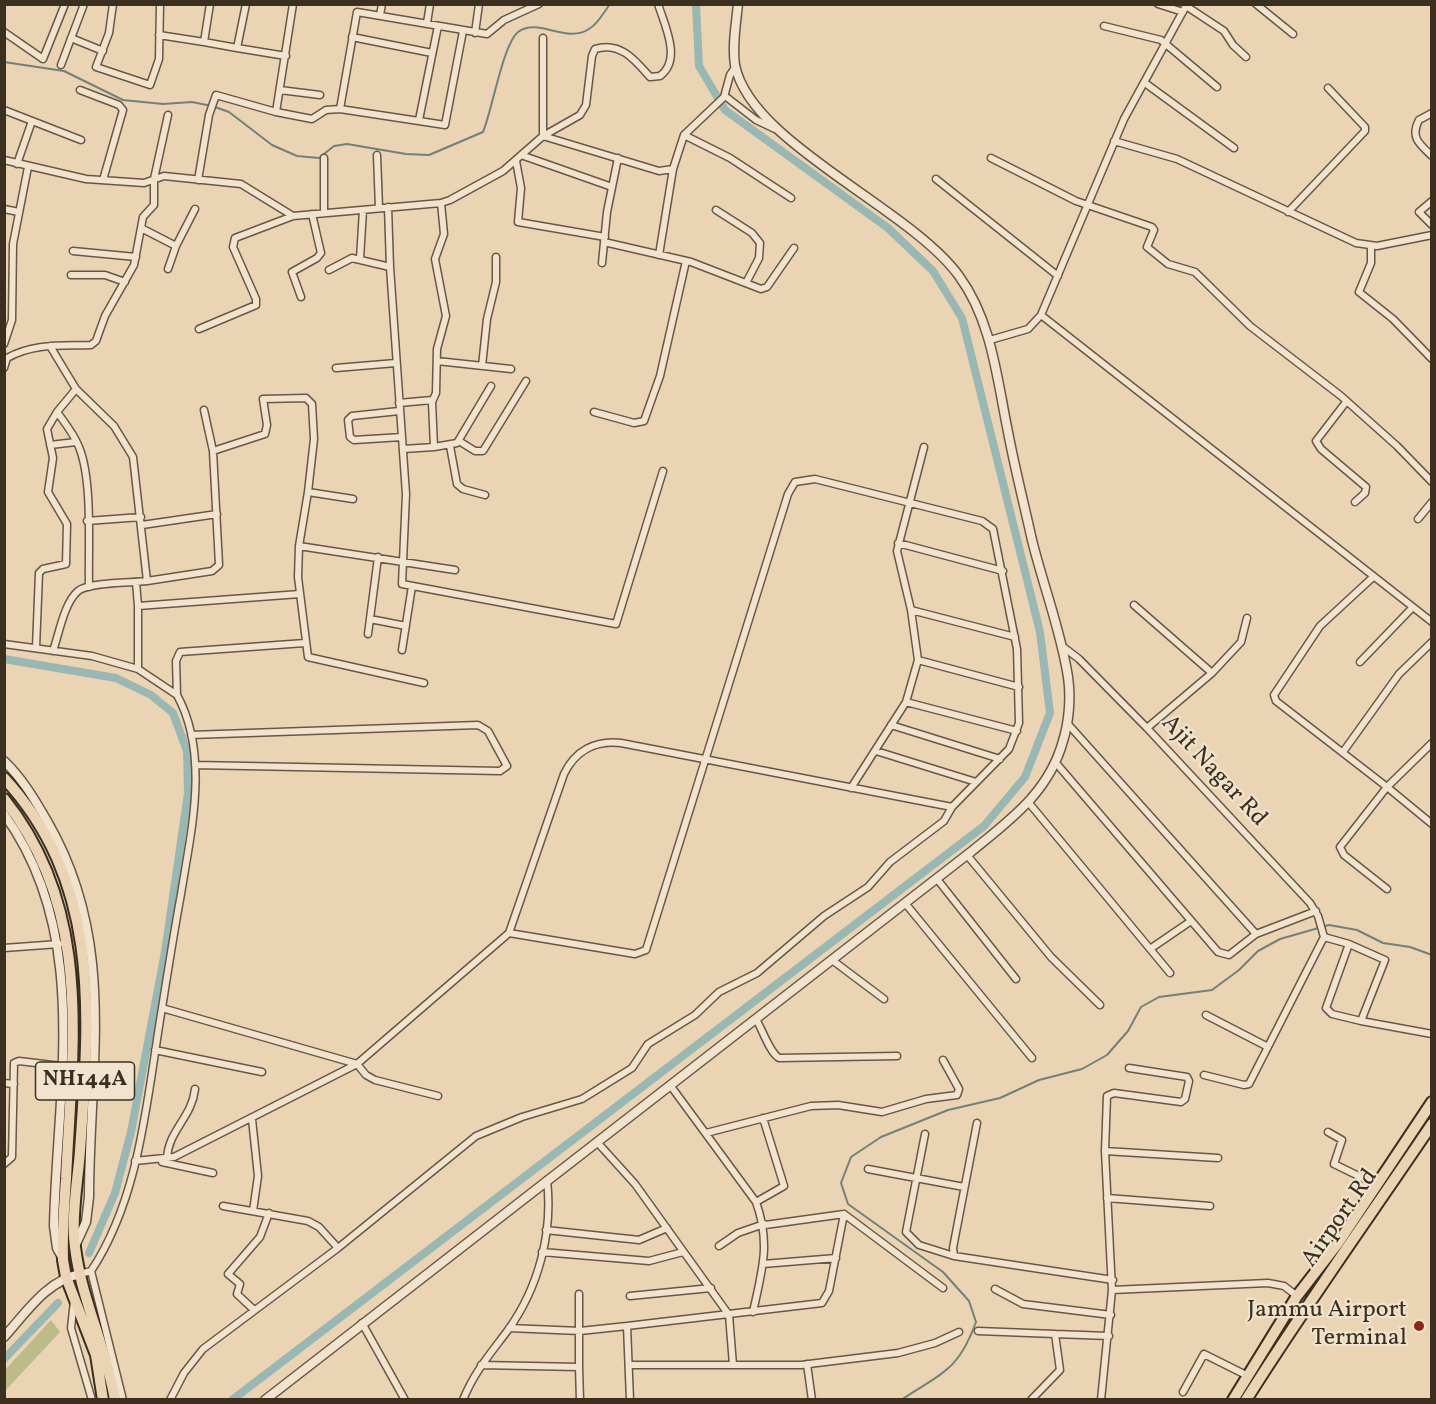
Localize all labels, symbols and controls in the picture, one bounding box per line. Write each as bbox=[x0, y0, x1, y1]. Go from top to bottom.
street label: Ajit Nagar Rd bbox=[1154, 710, 1272, 834]
road number: NH144A bbox=[36, 1062, 134, 1100]
street label: Airport Rd bbox=[1297, 1164, 1385, 1274]
place label: Jammu Airport Terminal bbox=[1247, 1298, 1407, 1354]
marker: Jammu Airport Terminal bbox=[1412, 1319, 1426, 1333]

